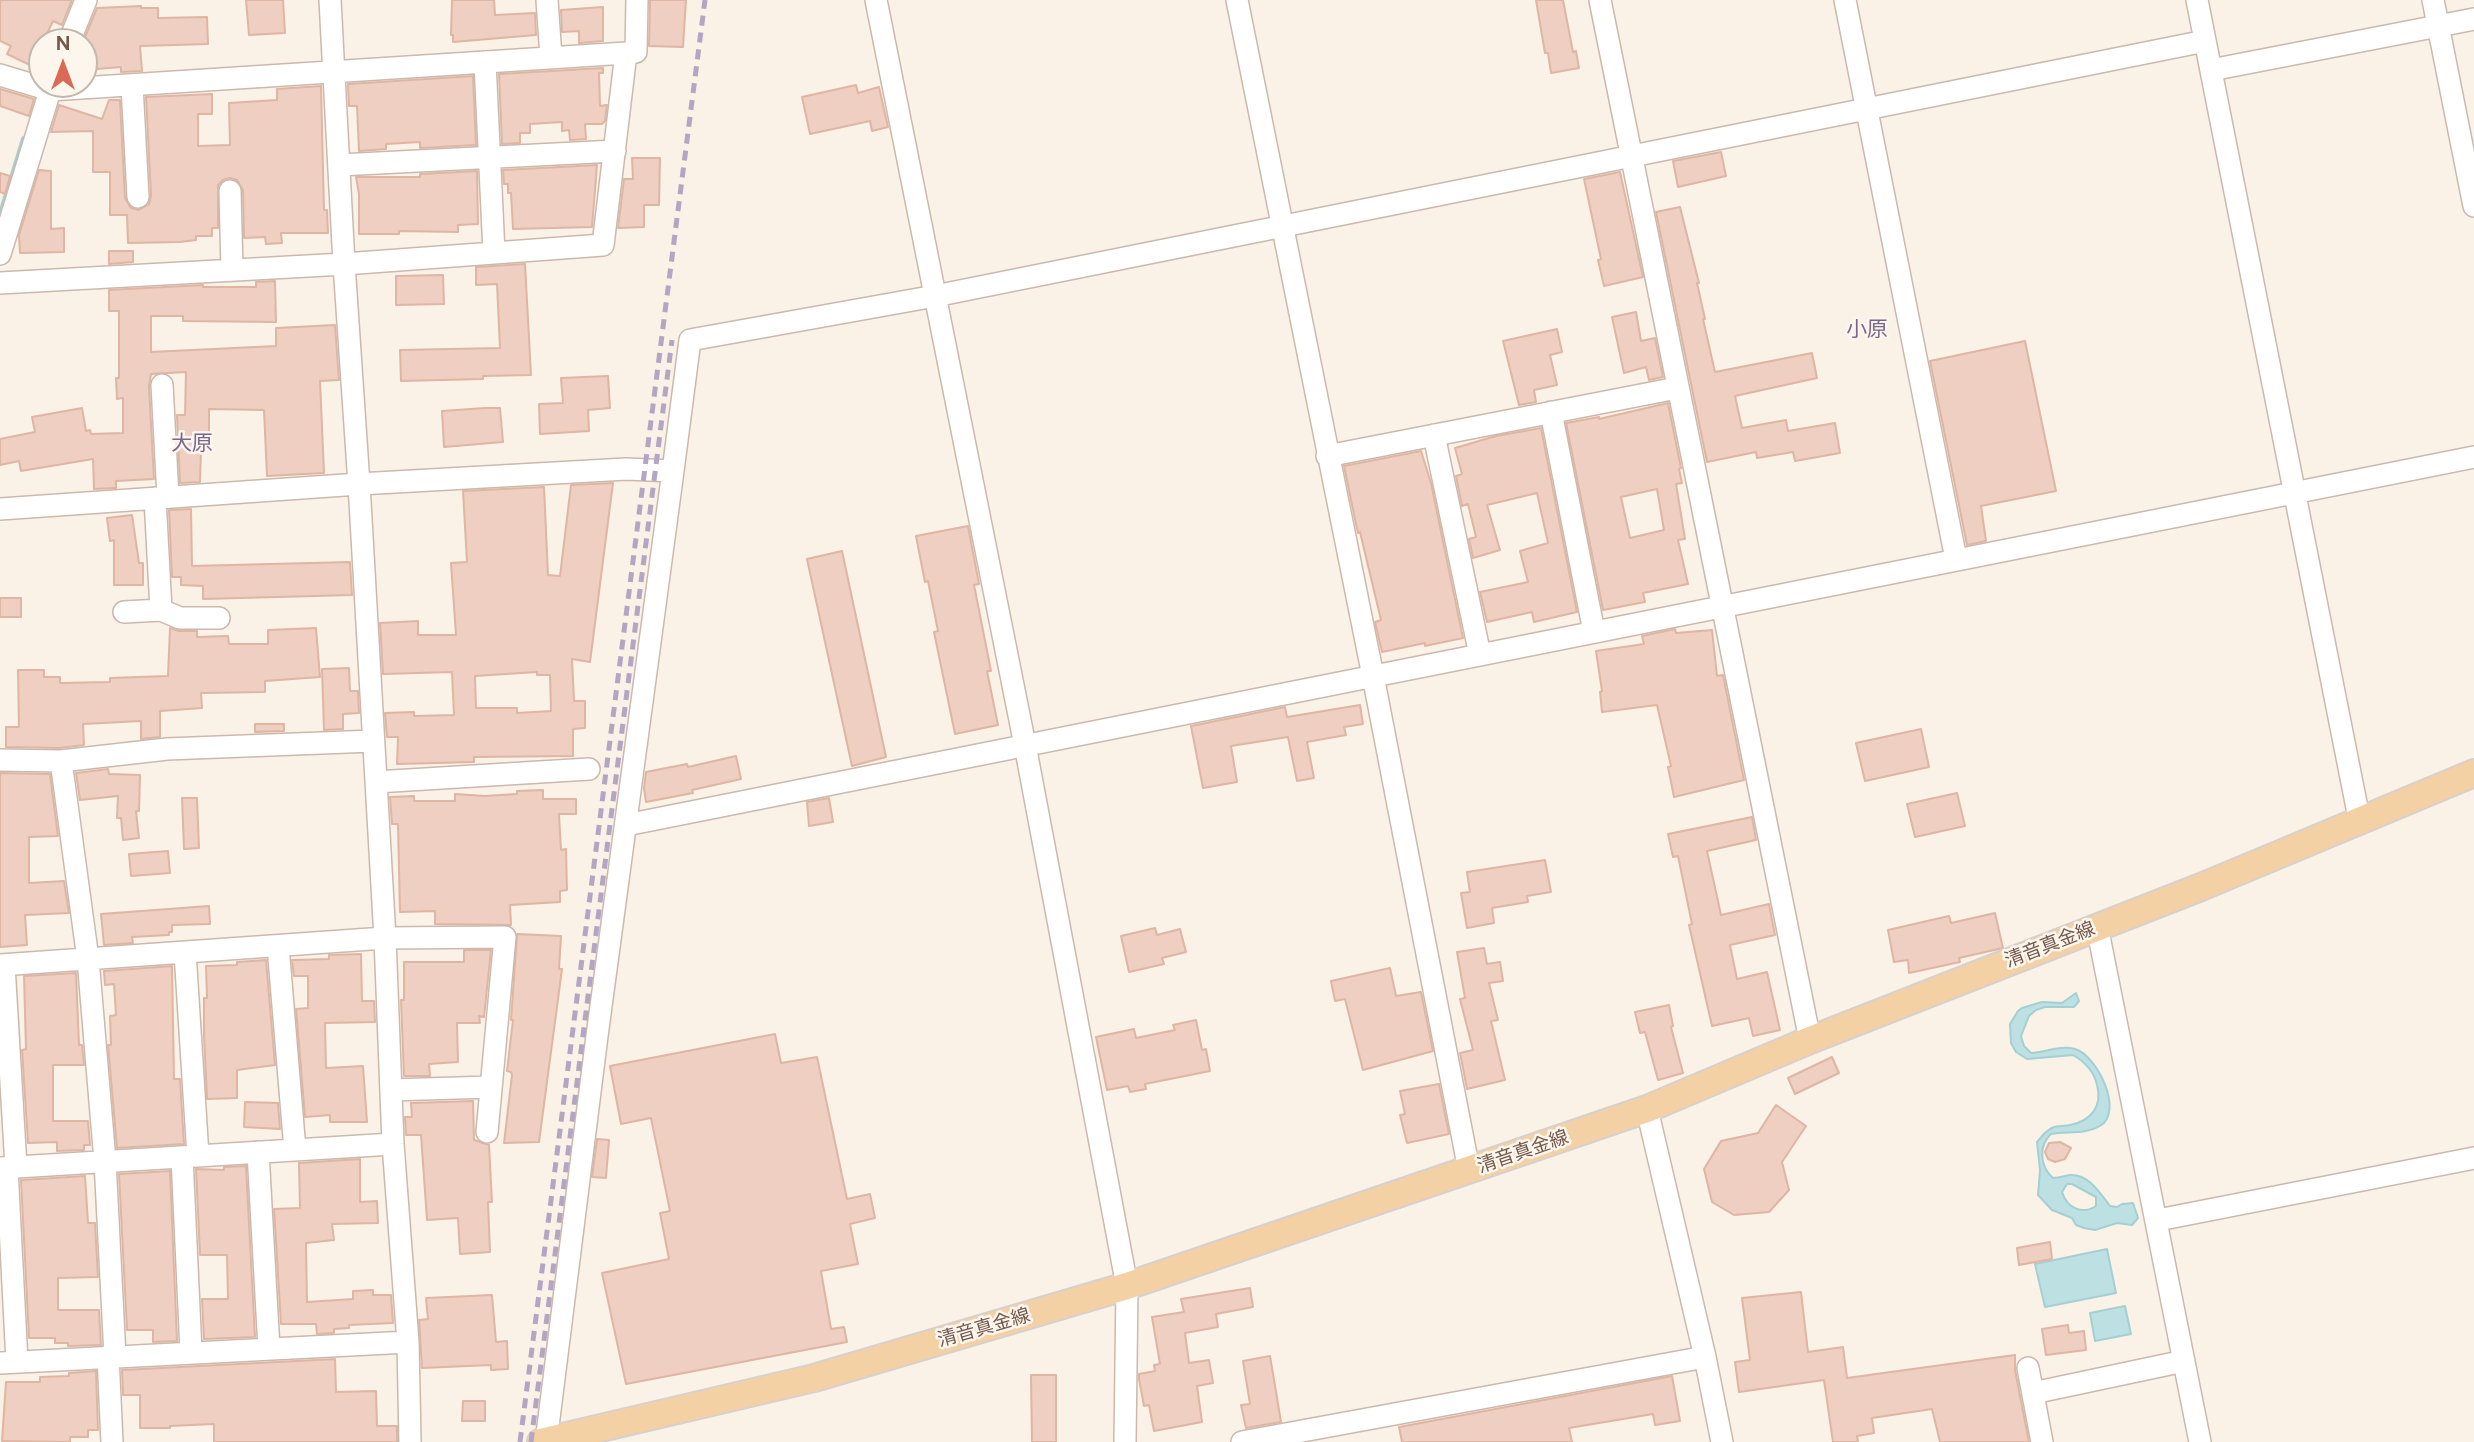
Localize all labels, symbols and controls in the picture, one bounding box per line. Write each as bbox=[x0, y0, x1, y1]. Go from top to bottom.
north arrow bbox=[28, 28, 98, 98]
text: N bbox=[56, 32, 70, 55]
district label: 小原 bbox=[1846, 317, 1888, 343]
district label: 大原 bbox=[171, 431, 213, 457]
street label: 清音真金線 bbox=[2002, 917, 2098, 973]
street label: 清音真金線 bbox=[1474, 1126, 1572, 1178]
street label: 清音真金線 bbox=[935, 1304, 1033, 1352]

